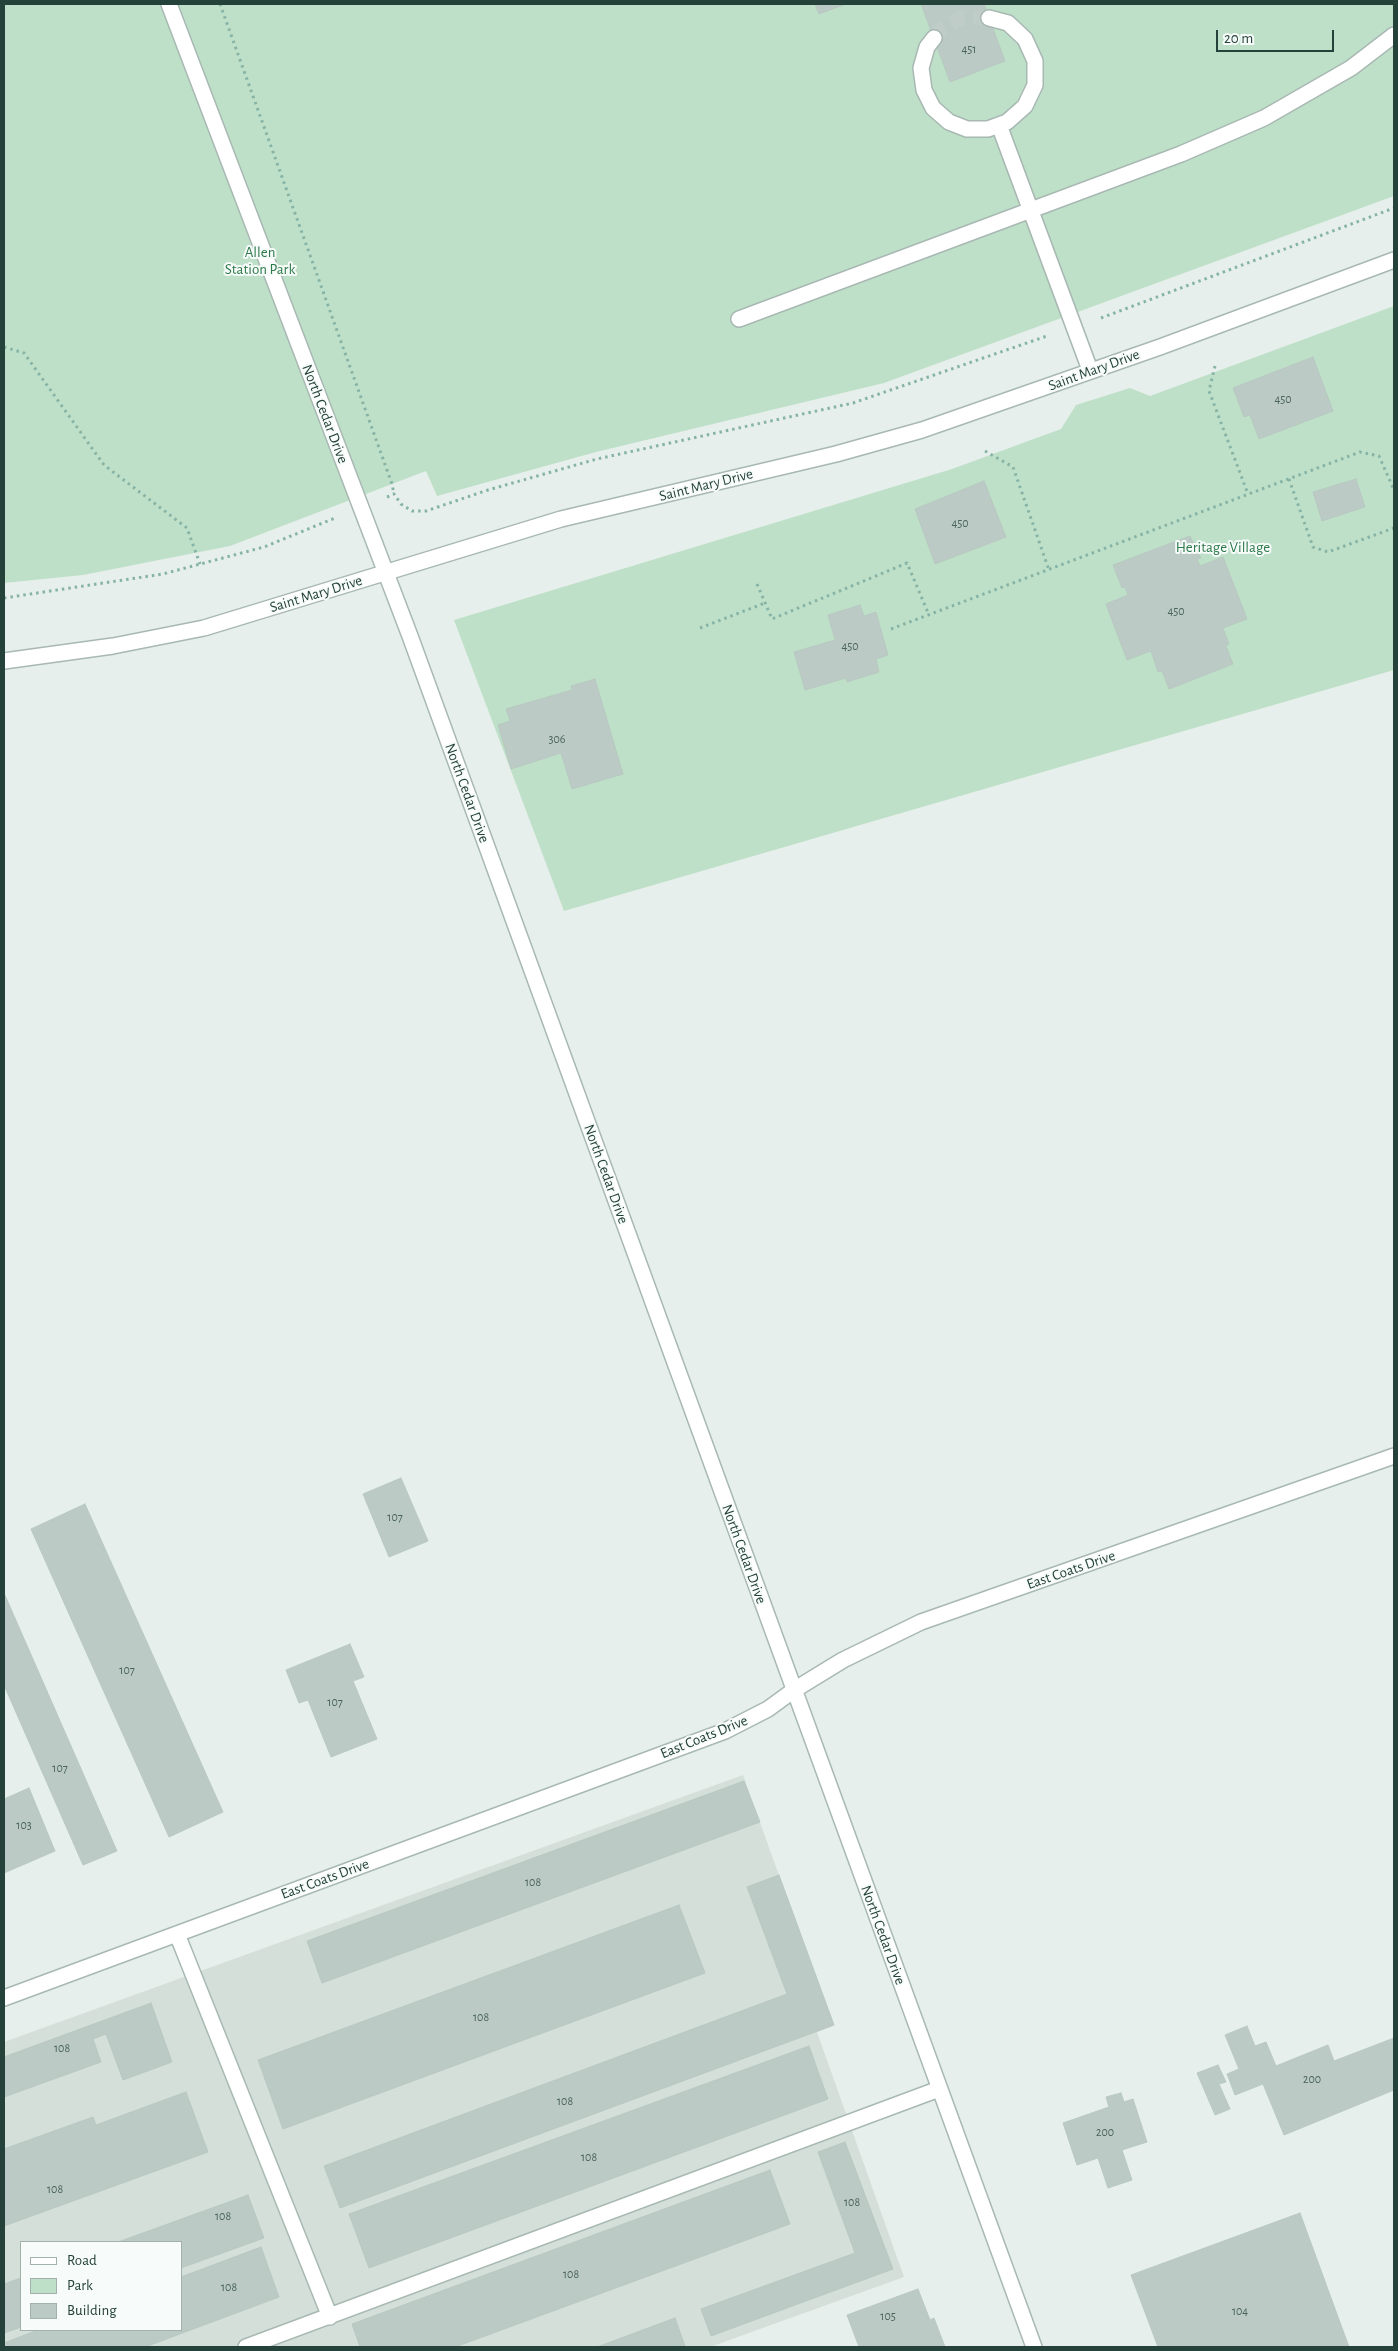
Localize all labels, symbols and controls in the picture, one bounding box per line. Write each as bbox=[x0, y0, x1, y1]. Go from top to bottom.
scale bar bbox=[1218, 20, 1336, 52]
text: 20 m bbox=[1224, 31, 1253, 46]
house number: 451 bbox=[962, 42, 976, 56]
park label: Allen Station Park bbox=[225, 243, 295, 278]
street label: Saint Mary Drive bbox=[1046, 345, 1142, 395]
street label: North Cedar Drive bbox=[298, 362, 352, 466]
house number: 450 bbox=[1274, 392, 1292, 406]
street label: Saint Mary Drive bbox=[657, 465, 755, 505]
house number: 450 bbox=[951, 516, 969, 530]
park label: Heritage Village bbox=[1176, 538, 1270, 556]
street label: Saint Mary Drive bbox=[268, 571, 364, 617]
house number: 450 bbox=[1167, 604, 1185, 618]
house number: 450 bbox=[841, 639, 859, 653]
house number: 306 bbox=[549, 732, 565, 746]
street label: North Cedar Drive bbox=[441, 741, 493, 845]
street label: North Cedar Drive bbox=[580, 1122, 632, 1226]
street label: North Cedar Drive bbox=[718, 1502, 770, 1606]
house number: 107 bbox=[387, 1510, 403, 1524]
street label: East Coats Drive bbox=[1024, 1546, 1118, 1594]
house number: 107 bbox=[119, 1663, 135, 1677]
house number: 107 bbox=[327, 1695, 343, 1709]
street label: East Coats Drive bbox=[658, 1711, 750, 1763]
house number: 107 bbox=[52, 1761, 68, 1775]
house number: 103 bbox=[16, 1818, 32, 1832]
street label: East Coats Drive bbox=[278, 1855, 372, 1903]
house number: 108 bbox=[525, 1875, 541, 1889]
street label: North Cedar Drive bbox=[857, 1883, 909, 1987]
house number: 108 bbox=[473, 2010, 489, 2024]
house number: 108 bbox=[54, 2041, 70, 2055]
house number: 200 bbox=[1303, 2072, 1321, 2086]
house number: 108 bbox=[557, 2094, 573, 2108]
house number: 200 bbox=[1096, 2125, 1114, 2139]
house number: 108 bbox=[581, 2150, 597, 2164]
house number: 108 bbox=[47, 2182, 63, 2196]
house number: 108 bbox=[844, 2195, 860, 2209]
house number: 108 bbox=[215, 2209, 231, 2223]
legend bbox=[20, 2241, 182, 2331]
text: Road bbox=[67, 2253, 97, 2268]
house number: 108 bbox=[563, 2267, 579, 2281]
text: Park bbox=[67, 2278, 93, 2293]
house number: 108 bbox=[221, 2280, 237, 2294]
text: Building bbox=[67, 2303, 117, 2318]
house number: 104 bbox=[1232, 2304, 1248, 2318]
house number: 105 bbox=[880, 2309, 896, 2323]

